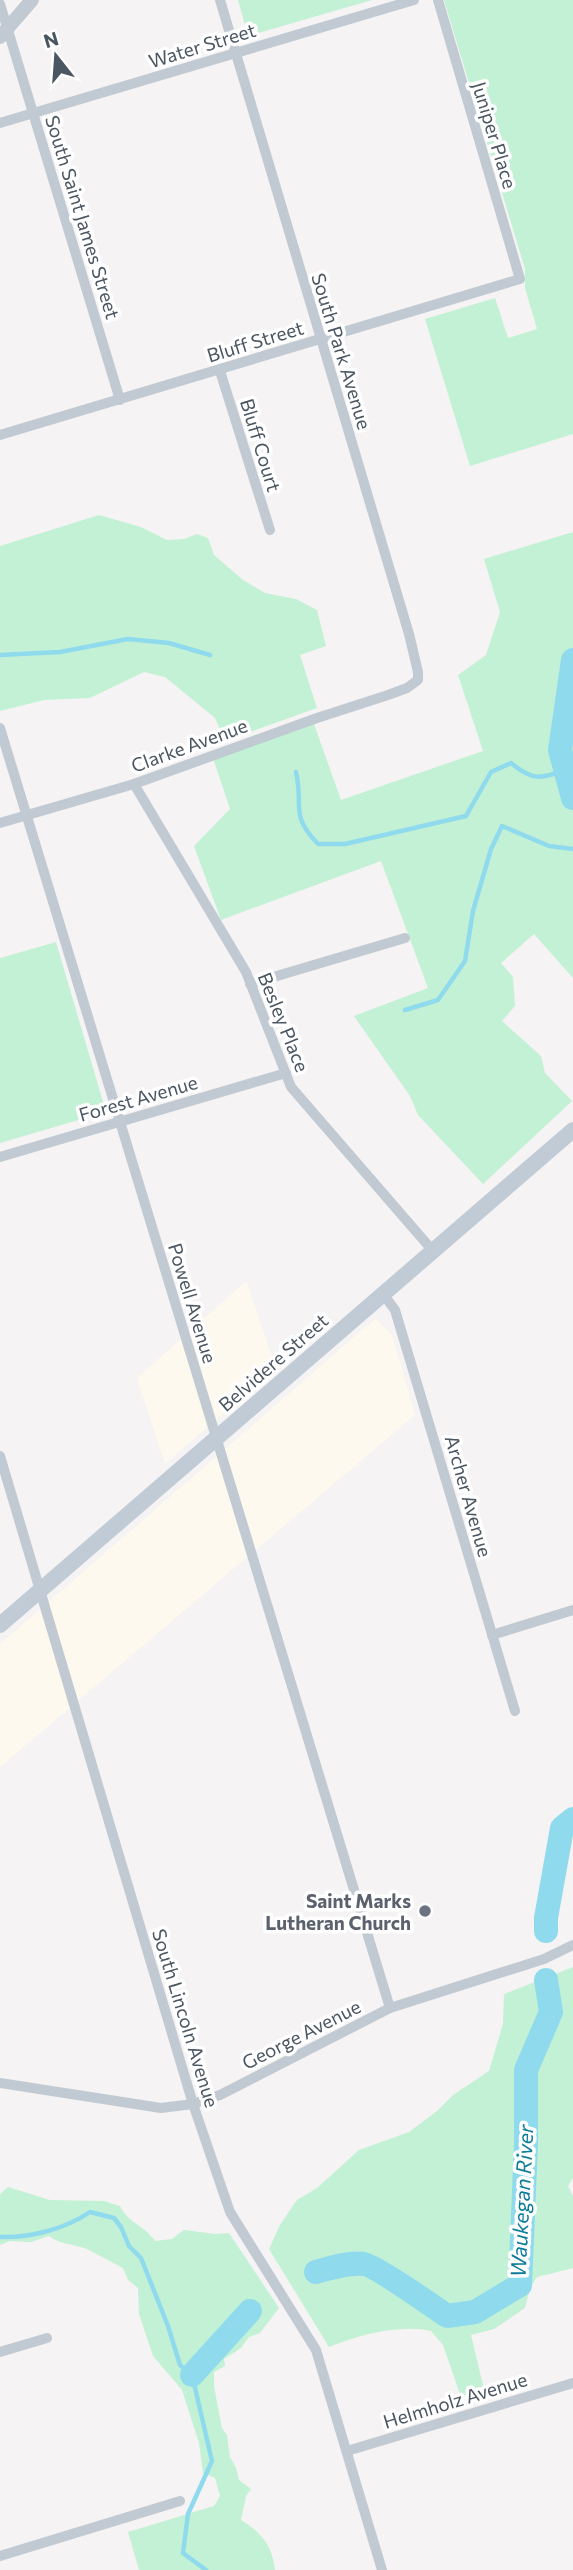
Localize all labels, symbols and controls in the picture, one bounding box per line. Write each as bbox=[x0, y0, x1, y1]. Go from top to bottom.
street label: Water Street bbox=[146, 18, 259, 72]
north arrow bbox=[21, 21, 91, 91]
text: N bbox=[41, 26, 61, 52]
street label: Juniper Place bbox=[468, 79, 522, 191]
street label: South Saint James Street bbox=[41, 112, 125, 322]
street label: South Park Avenue bbox=[307, 270, 377, 432]
street label: Bluff Street bbox=[204, 315, 306, 367]
street label: Bluff Court bbox=[236, 396, 286, 495]
street label: Clarke Avenue bbox=[128, 713, 250, 777]
street label: Besley Place bbox=[254, 969, 314, 1075]
street label: Forest Avenue bbox=[76, 1070, 200, 1126]
street label: Powell Avenue bbox=[164, 1240, 222, 1366]
street label: Belvidere Street bbox=[214, 1308, 333, 1416]
street label: Archer Avenue bbox=[441, 1433, 497, 1559]
place label: Saint Marks Lutheran Church bbox=[265, 1889, 411, 1934]
marker: Saint Marks Lutheran Church bbox=[417, 1903, 433, 1919]
street label: South Lincoln Avenue bbox=[148, 1926, 224, 2110]
street label: George Avenue bbox=[238, 1994, 364, 2074]
water label: Waukegan River bbox=[505, 2123, 538, 2278]
street label: Helmholz Avenue bbox=[380, 2367, 530, 2433]

